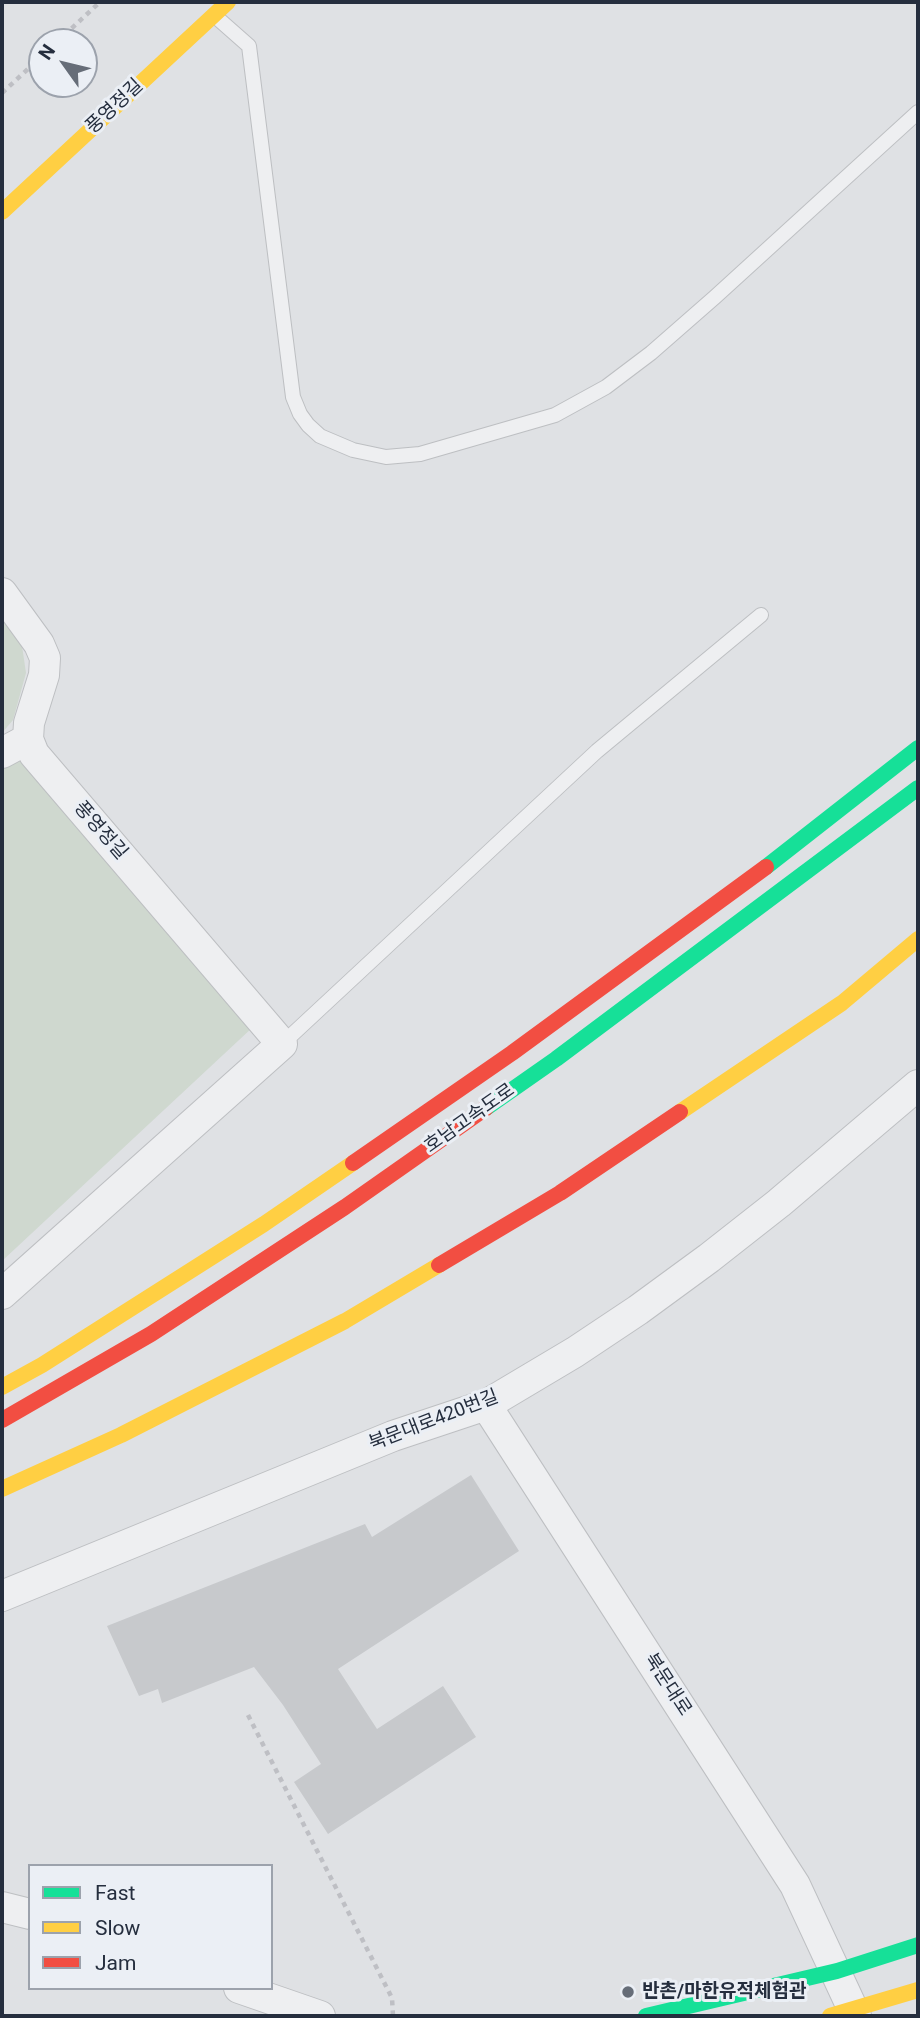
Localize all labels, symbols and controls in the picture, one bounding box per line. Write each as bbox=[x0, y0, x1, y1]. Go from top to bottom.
north arrow bbox=[28, 28, 98, 98]
text: N bbox=[34, 40, 60, 64]
street label: 풍영정길 bbox=[82, 75, 148, 139]
street label: 풍영정길 bbox=[68, 797, 132, 865]
street label: 호남고속도로 bbox=[421, 1080, 519, 1158]
street label: 북문대로420번길 bbox=[366, 1386, 502, 1456]
street label: 북문대로 bbox=[638, 1649, 696, 1721]
legend bbox=[28, 1864, 273, 1990]
text: Fast bbox=[95, 1881, 135, 1905]
text: Slow bbox=[95, 1916, 140, 1940]
text: Jam bbox=[95, 1951, 136, 1975]
place label: 반촌/마한유적체험관 bbox=[642, 1981, 806, 2003]
marker: 반촌/마한유적체험관 bbox=[620, 1984, 636, 2000]

